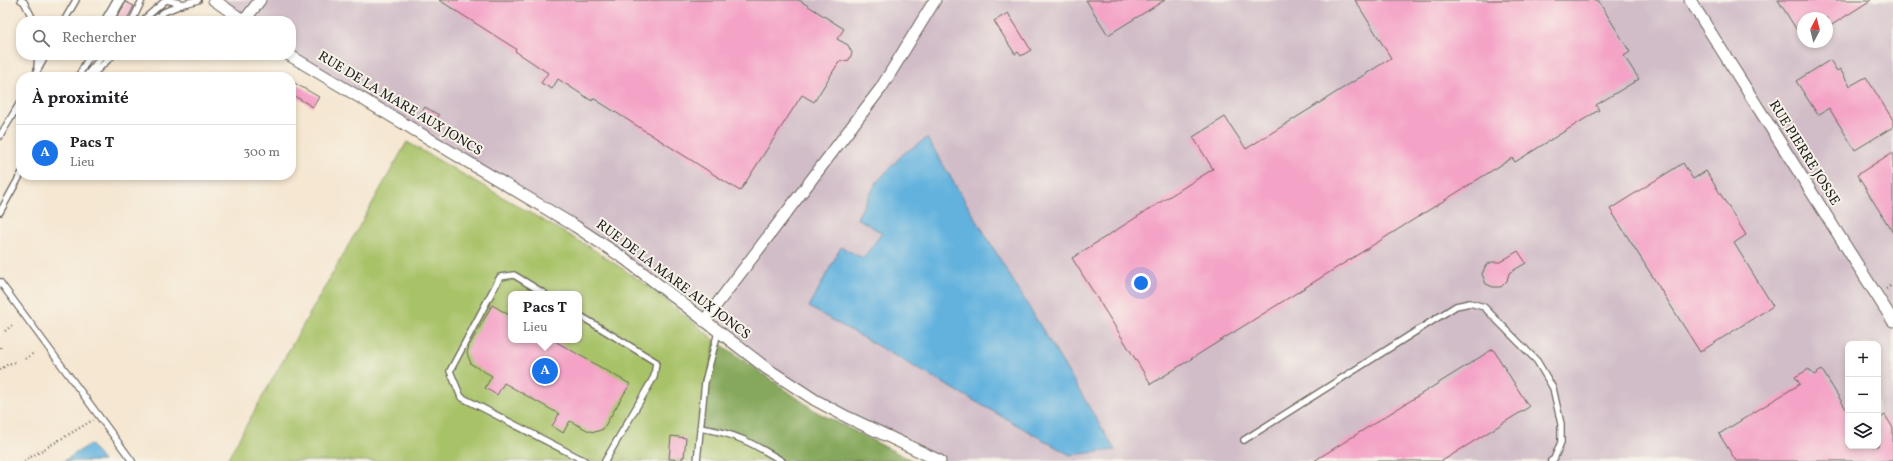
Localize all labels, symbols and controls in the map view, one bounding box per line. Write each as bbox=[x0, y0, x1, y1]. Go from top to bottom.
north arrow bbox=[1797, 12, 1833, 48]
search box bbox=[16, 16, 296, 60]
icon: search bbox=[30, 27, 52, 49]
text: Rechercher bbox=[62, 28, 136, 49]
street label: RUE DE LA MARE AUX JONCS bbox=[314, 47, 486, 161]
text: À proximité bbox=[32, 87, 129, 110]
street label: RUE PIERRE JOSSE bbox=[1764, 97, 1844, 209]
text: Pacs T bbox=[70, 133, 114, 154]
text: A bbox=[40, 144, 50, 162]
text: 300 m bbox=[244, 144, 280, 162]
text: Lieu bbox=[70, 154, 95, 172]
street label: RUE DE LA MARE AUX JONCS bbox=[592, 216, 754, 344]
your location bbox=[1131, 273, 1151, 293]
popup bbox=[508, 291, 582, 343]
text: Pacs T bbox=[523, 298, 567, 319]
text: Lieu bbox=[523, 319, 548, 337]
map controls bbox=[1845, 341, 1881, 449]
button: + bbox=[1845, 341, 1881, 377]
pin: A bbox=[532, 356, 558, 386]
button: − bbox=[1845, 377, 1881, 413]
button: layers bbox=[1845, 413, 1881, 449]

